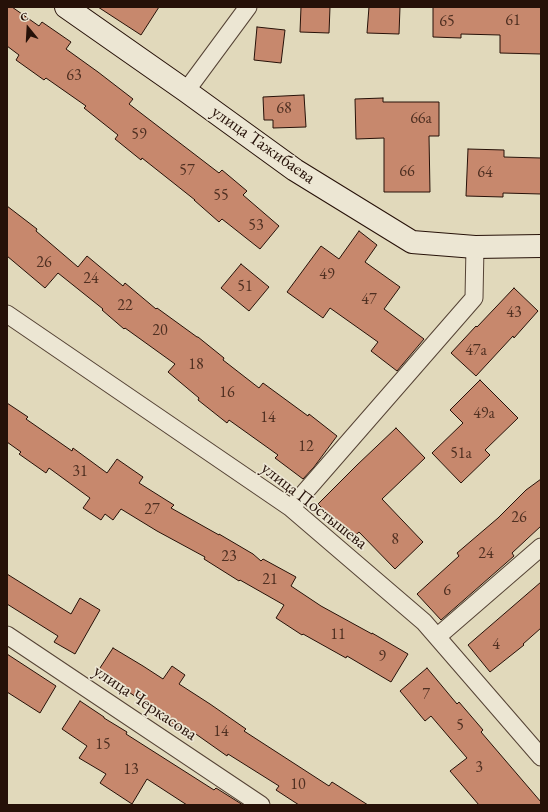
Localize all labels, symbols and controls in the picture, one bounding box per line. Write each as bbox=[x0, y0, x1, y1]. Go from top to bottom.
north arrow bbox=[8, 8, 48, 48]
text: С bbox=[18, 9, 30, 24]
house number: 61 bbox=[505, 11, 521, 31]
house number: 65 bbox=[439, 12, 455, 32]
house number: 63 bbox=[66, 66, 82, 86]
house number: 68 bbox=[276, 99, 292, 119]
street label: улица Тажибаева bbox=[207, 101, 319, 189]
house number: 66а bbox=[410, 109, 432, 129]
house number: 59 bbox=[131, 125, 147, 145]
house number: 57 bbox=[179, 161, 195, 181]
house number: 66 bbox=[399, 162, 415, 182]
house number: 64 bbox=[477, 163, 493, 183]
house number: 55 bbox=[213, 186, 229, 206]
house number: 53 bbox=[248, 216, 264, 236]
house number: 26 bbox=[36, 253, 52, 273]
house number: 49 bbox=[319, 265, 335, 285]
house number: 24 bbox=[83, 269, 99, 289]
house number: 51 bbox=[237, 277, 253, 297]
house number: 47 bbox=[361, 290, 377, 310]
house number: 22 bbox=[117, 296, 133, 316]
house number: 43 bbox=[506, 303, 522, 323]
house number: 20 bbox=[152, 321, 168, 341]
house number: 47а bbox=[465, 341, 487, 361]
house number: 18 bbox=[188, 355, 204, 375]
house number: 16 bbox=[219, 383, 235, 403]
house number: 49а bbox=[473, 404, 495, 424]
house number: 14 bbox=[260, 408, 276, 428]
house number: 12 bbox=[298, 437, 314, 457]
house number: 51а bbox=[450, 444, 472, 464]
street label: улица Постышева bbox=[256, 458, 372, 554]
house number: 31 bbox=[72, 462, 88, 482]
house number: 27 bbox=[144, 500, 160, 520]
house number: 26 bbox=[511, 508, 527, 528]
house number: 8 bbox=[391, 530, 399, 550]
house number: 24 bbox=[478, 544, 494, 564]
house number: 23 bbox=[221, 547, 237, 567]
house number: 21 bbox=[262, 570, 278, 590]
house number: 6 bbox=[443, 581, 451, 601]
house number: 11 bbox=[330, 625, 346, 645]
house number: 4 bbox=[492, 635, 500, 655]
house number: 9 bbox=[378, 647, 386, 667]
street label: улица Черкасова bbox=[89, 660, 201, 746]
house number: 7 bbox=[422, 685, 430, 705]
house number: 5 bbox=[456, 716, 464, 736]
house number: 14 bbox=[213, 722, 229, 742]
house number: 15 bbox=[95, 735, 111, 755]
house number: 3 bbox=[475, 758, 483, 778]
house number: 13 bbox=[123, 760, 139, 780]
house number: 10 bbox=[290, 775, 306, 795]

